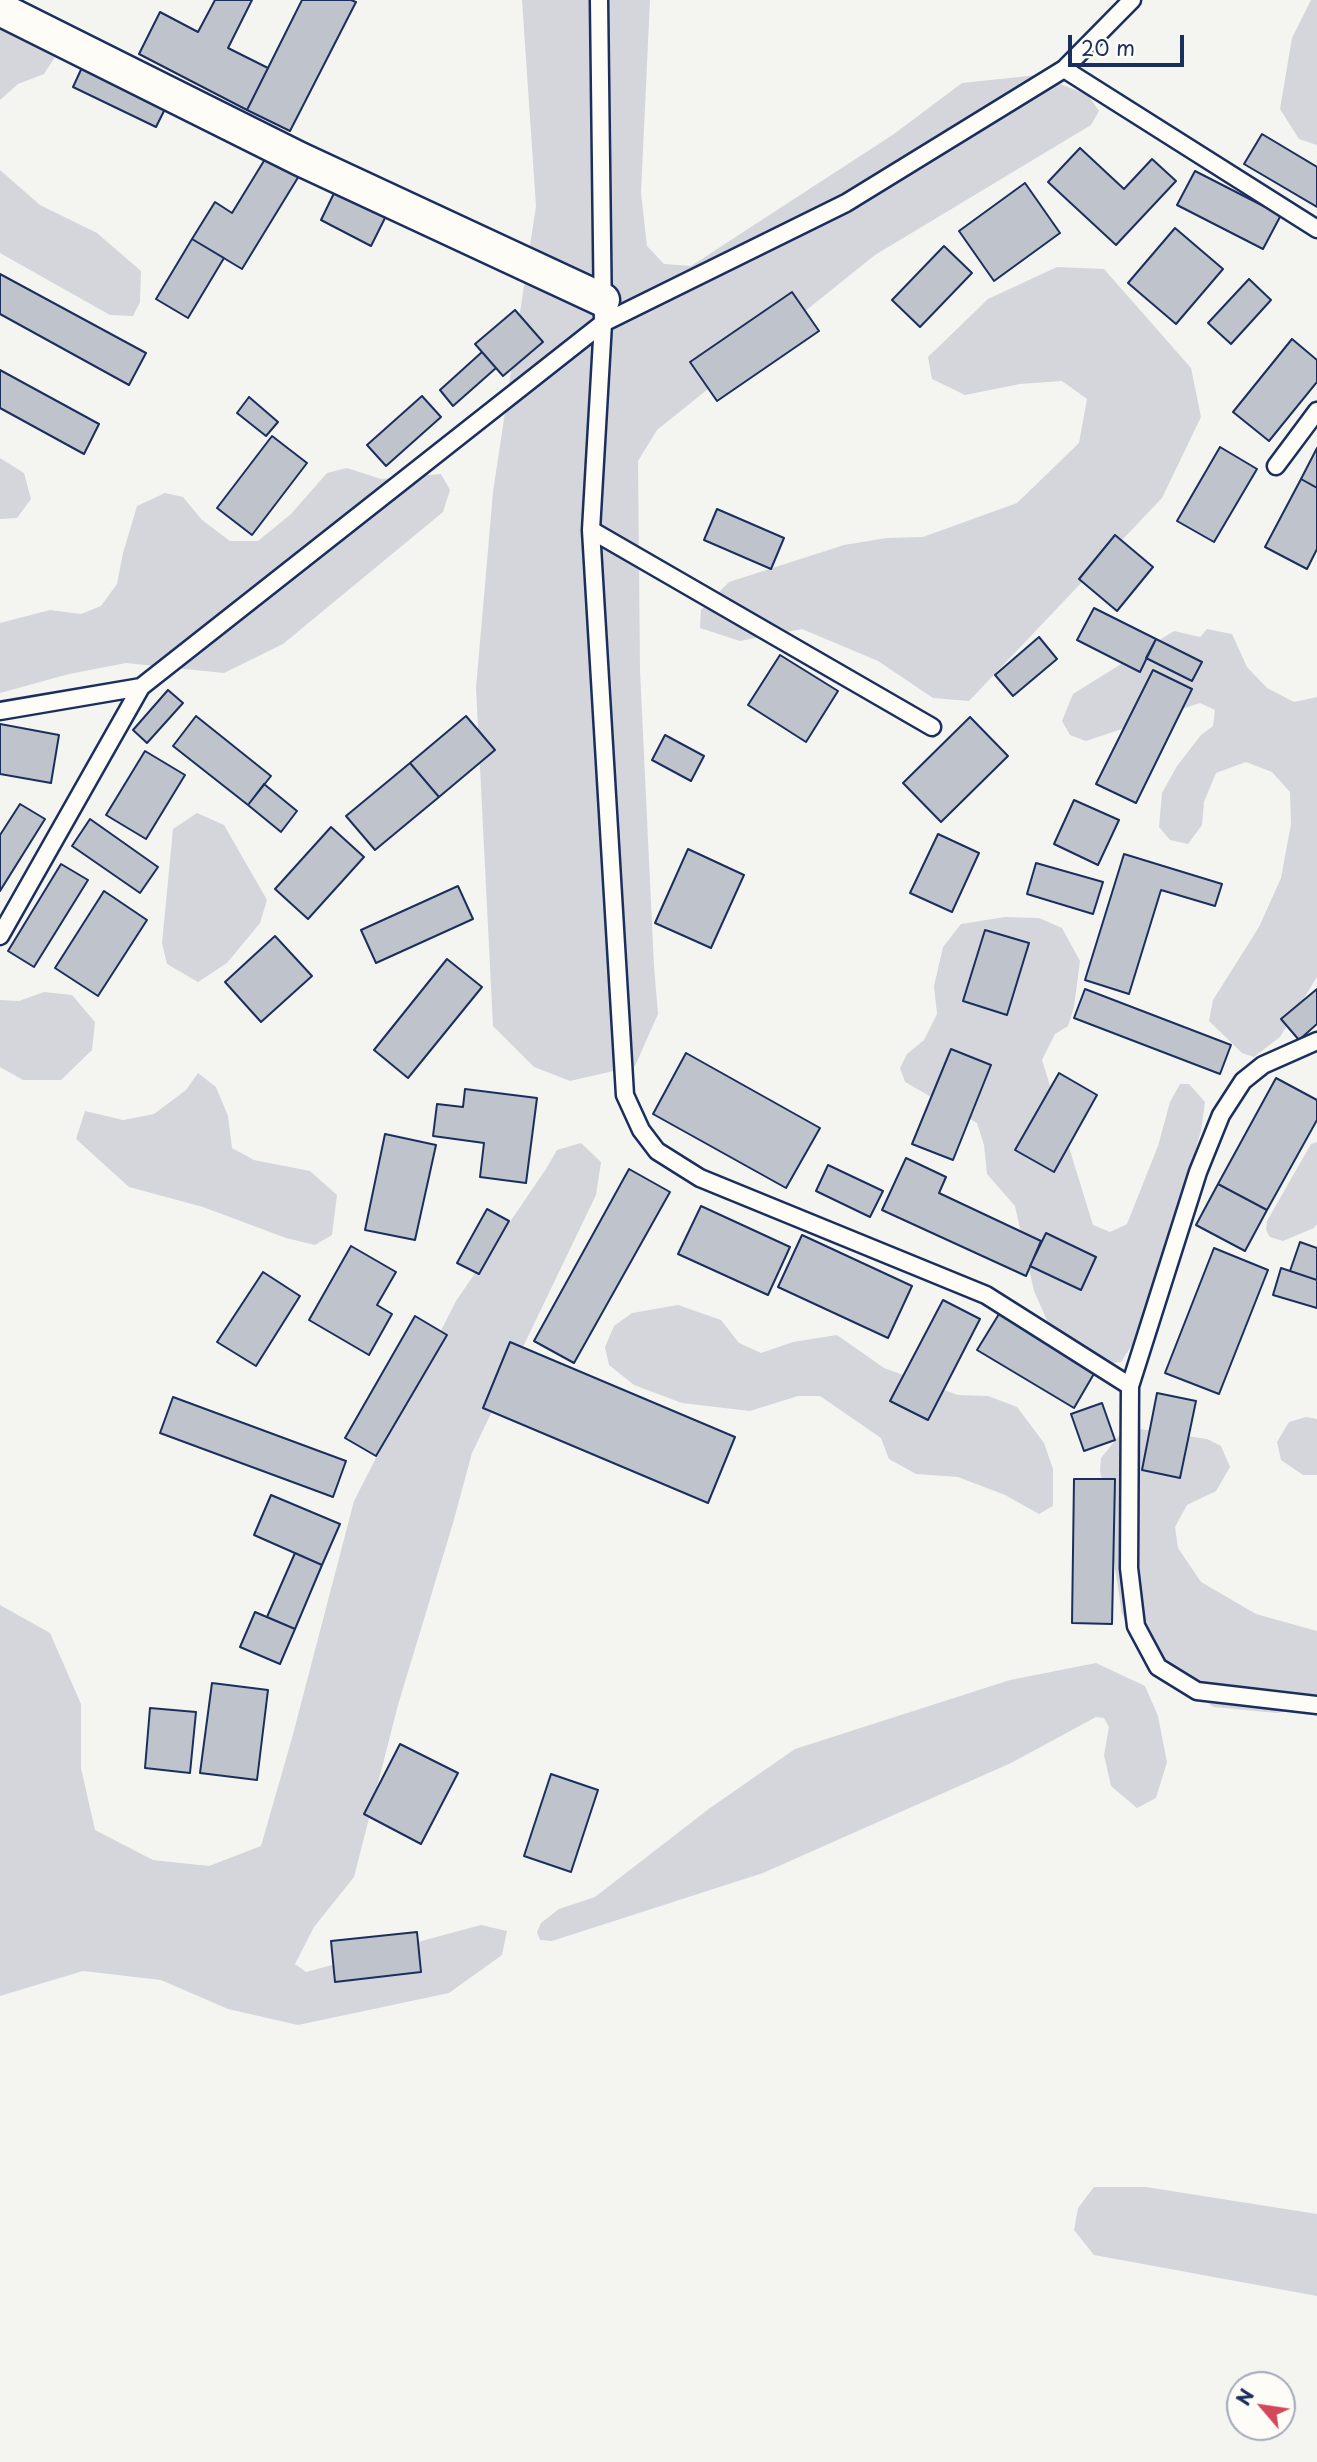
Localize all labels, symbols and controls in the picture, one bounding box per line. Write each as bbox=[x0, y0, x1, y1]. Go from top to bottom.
scale bar bbox=[1072, 21, 1188, 65]
text: 20 m bbox=[1081, 31, 1135, 63]
north arrow bbox=[1226, 2371, 1296, 2441]
text: N bbox=[1228, 2383, 1260, 2410]

